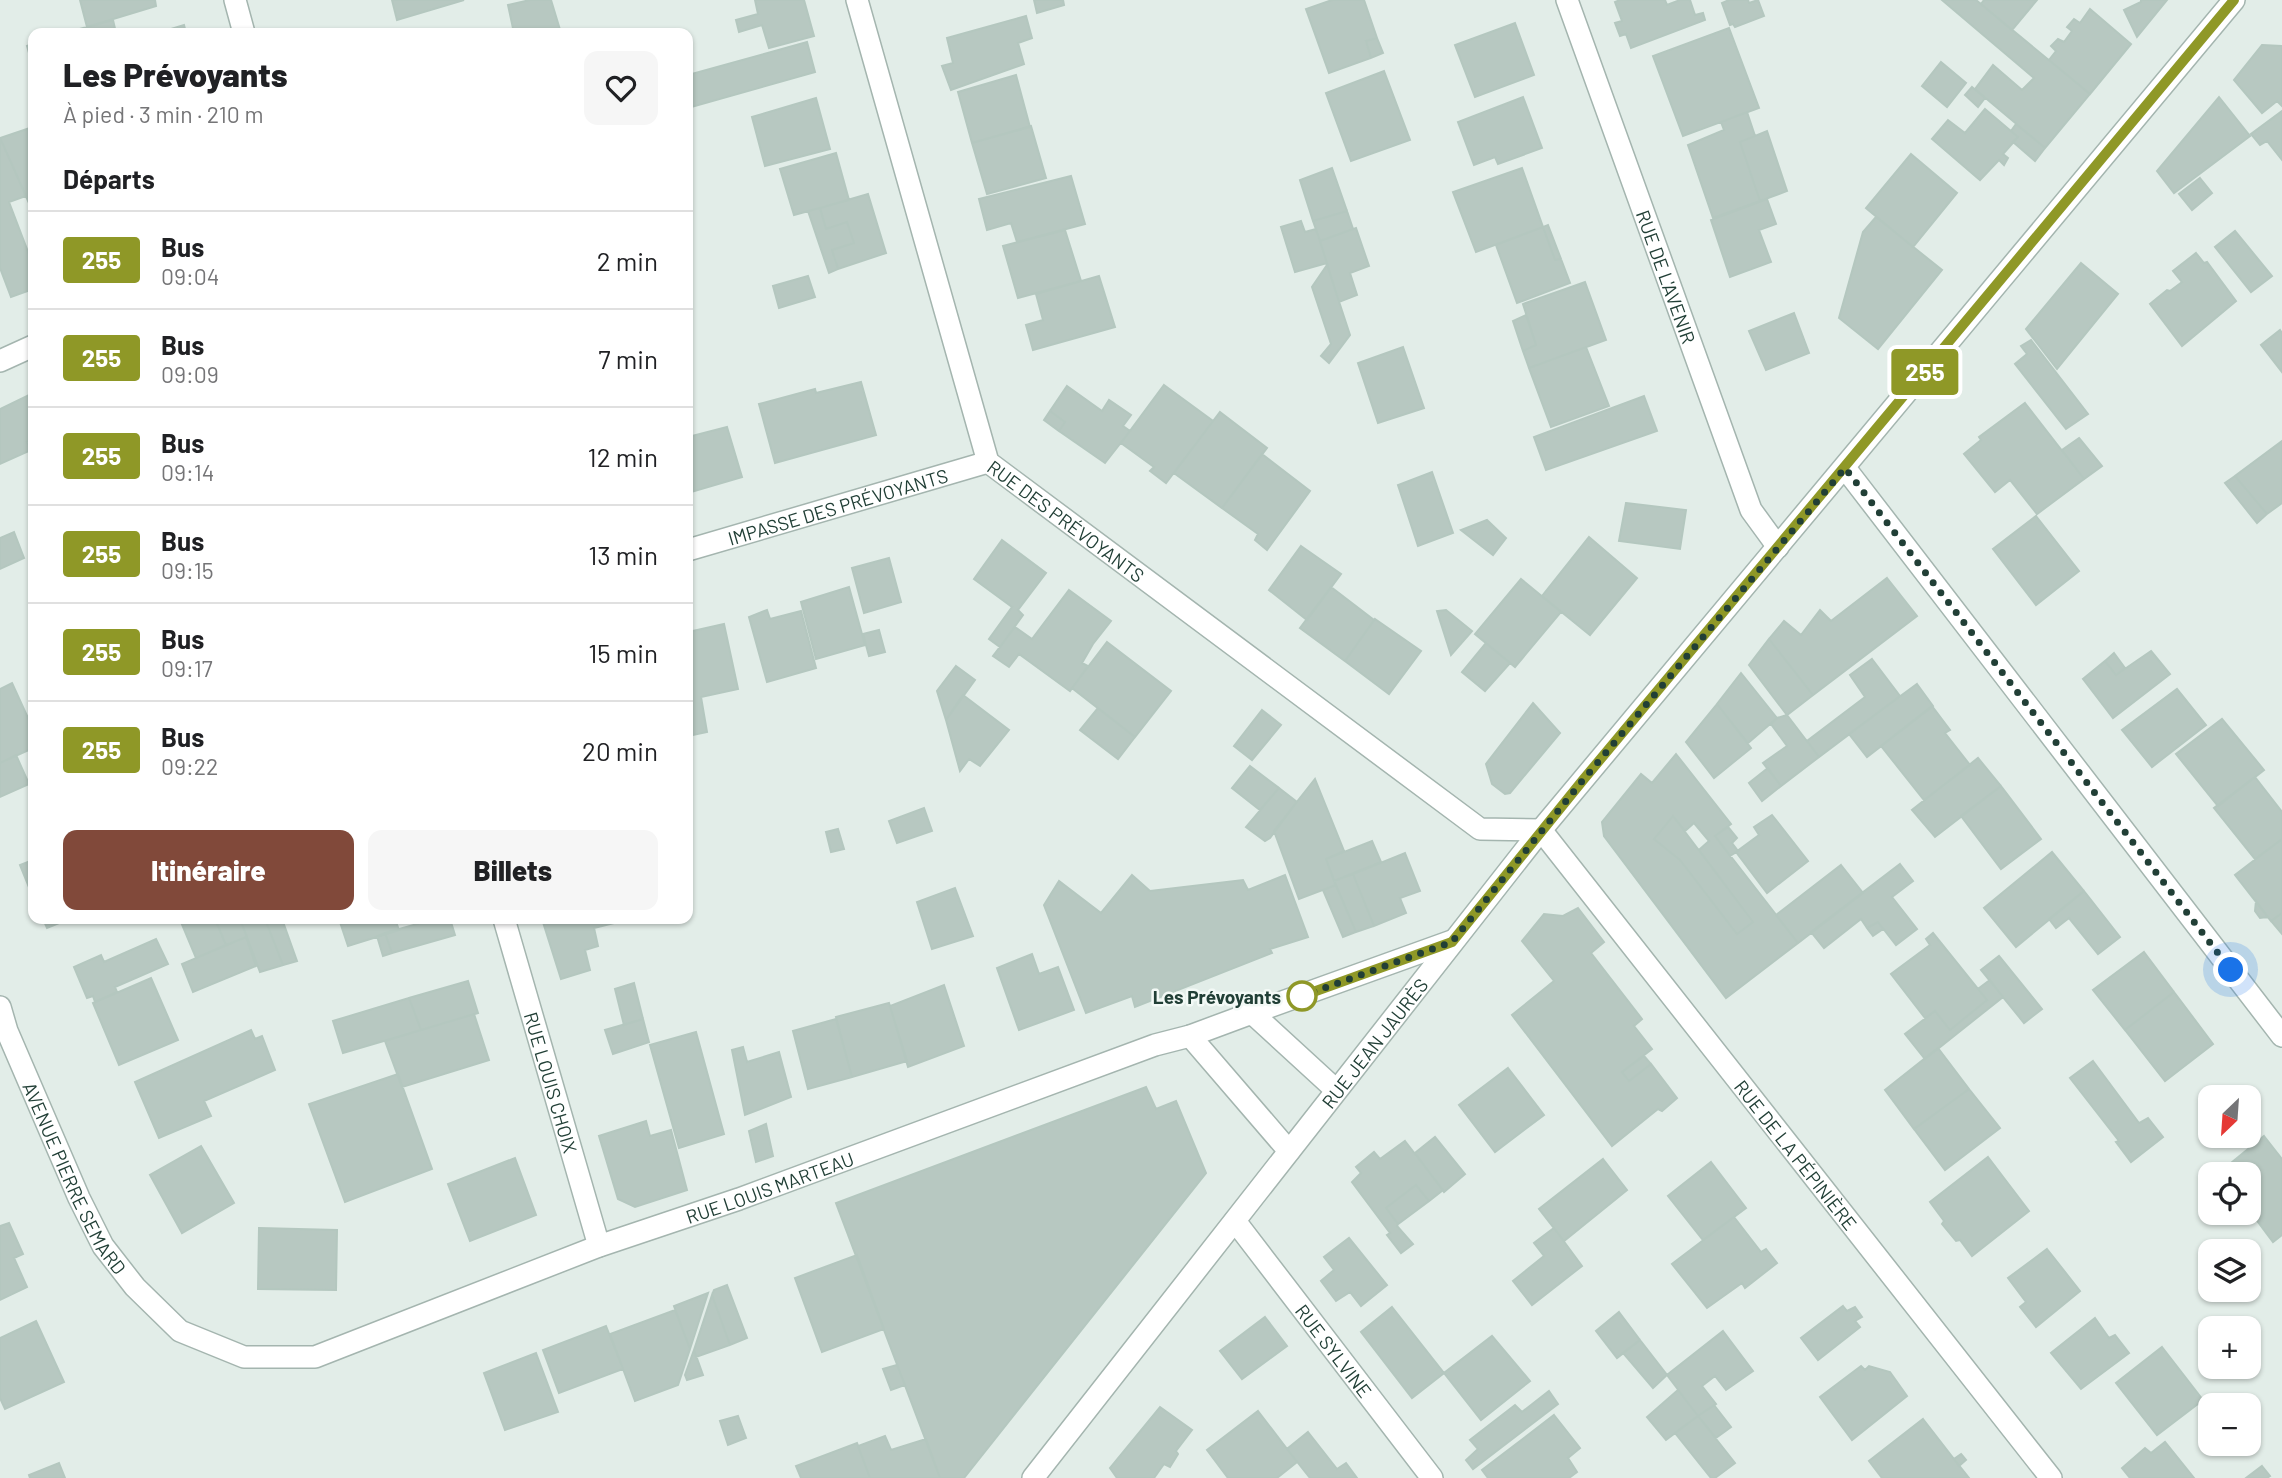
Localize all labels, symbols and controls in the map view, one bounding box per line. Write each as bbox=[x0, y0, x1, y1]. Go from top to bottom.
button: heart bbox=[584, 51, 658, 125]
text: Les Prévoyants bbox=[63, 54, 288, 94]
text: À pied · 3 min · 210 m bbox=[63, 100, 263, 128]
text: Départs bbox=[63, 163, 155, 194]
street label: RUE DE L'AVENIR bbox=[1632, 207, 1701, 346]
text: Bus bbox=[161, 231, 204, 262]
text: 255 bbox=[82, 245, 121, 274]
text: 2 min bbox=[597, 245, 658, 276]
text: 09:04 bbox=[161, 262, 219, 290]
text: Bus bbox=[161, 329, 204, 360]
text: 255 bbox=[82, 343, 121, 372]
text: 7 min bbox=[598, 343, 658, 374]
line badge: 255 bbox=[1885, 349, 1965, 395]
text: 255 bbox=[1905, 357, 1945, 386]
text: 09:09 bbox=[161, 360, 219, 388]
text: Bus bbox=[161, 427, 204, 458]
text: 255 bbox=[82, 441, 121, 470]
text: 12 min bbox=[588, 441, 658, 472]
street label: RUE DES PRÉVOYANTS bbox=[983, 455, 1149, 586]
text: 09:14 bbox=[161, 458, 215, 486]
street label: IMPASSE DES PRÉVOYANTS bbox=[725, 463, 950, 549]
text: Bus bbox=[161, 525, 204, 556]
text: 255 bbox=[82, 539, 121, 568]
text: 13 min bbox=[588, 539, 658, 570]
text: 09:15 bbox=[161, 556, 214, 584]
text: Bus bbox=[161, 623, 204, 654]
text: 255 bbox=[82, 637, 121, 666]
text: 15 min bbox=[588, 637, 658, 668]
text: 09:17 bbox=[161, 654, 213, 682]
text: Bus bbox=[161, 721, 204, 752]
text: 255 bbox=[82, 735, 121, 764]
text: 20 min bbox=[582, 735, 658, 766]
text: 09:22 bbox=[161, 752, 218, 780]
button: Itinéraire bbox=[63, 830, 354, 910]
button: Billets bbox=[368, 830, 658, 910]
your location bbox=[2213, 952, 2248, 987]
street label: RUE JEAN JAURÈS bbox=[1316, 973, 1432, 1112]
marker: Les Prévoyants bbox=[1287, 981, 1317, 1011]
place label: Les Prévoyants bbox=[1153, 985, 1281, 1008]
street label: RUE LOUIS CHOIX bbox=[520, 1009, 583, 1156]
street label: RUE DE LA PÉPINIÈRE bbox=[1730, 1075, 1863, 1234]
street label: AVENUE PIERRE SEMARD bbox=[19, 1078, 132, 1278]
north arrow bbox=[2198, 1085, 2261, 1148]
map controls bbox=[2198, 1085, 2261, 1456]
street label: RUE LOUIS MARTEAU bbox=[683, 1146, 857, 1228]
button: locate bbox=[2198, 1162, 2261, 1225]
button: layers bbox=[2198, 1239, 2261, 1302]
street label: RUE SYLVINE bbox=[1291, 1299, 1377, 1402]
button: + bbox=[2198, 1316, 2261, 1379]
button: − bbox=[2198, 1393, 2261, 1456]

